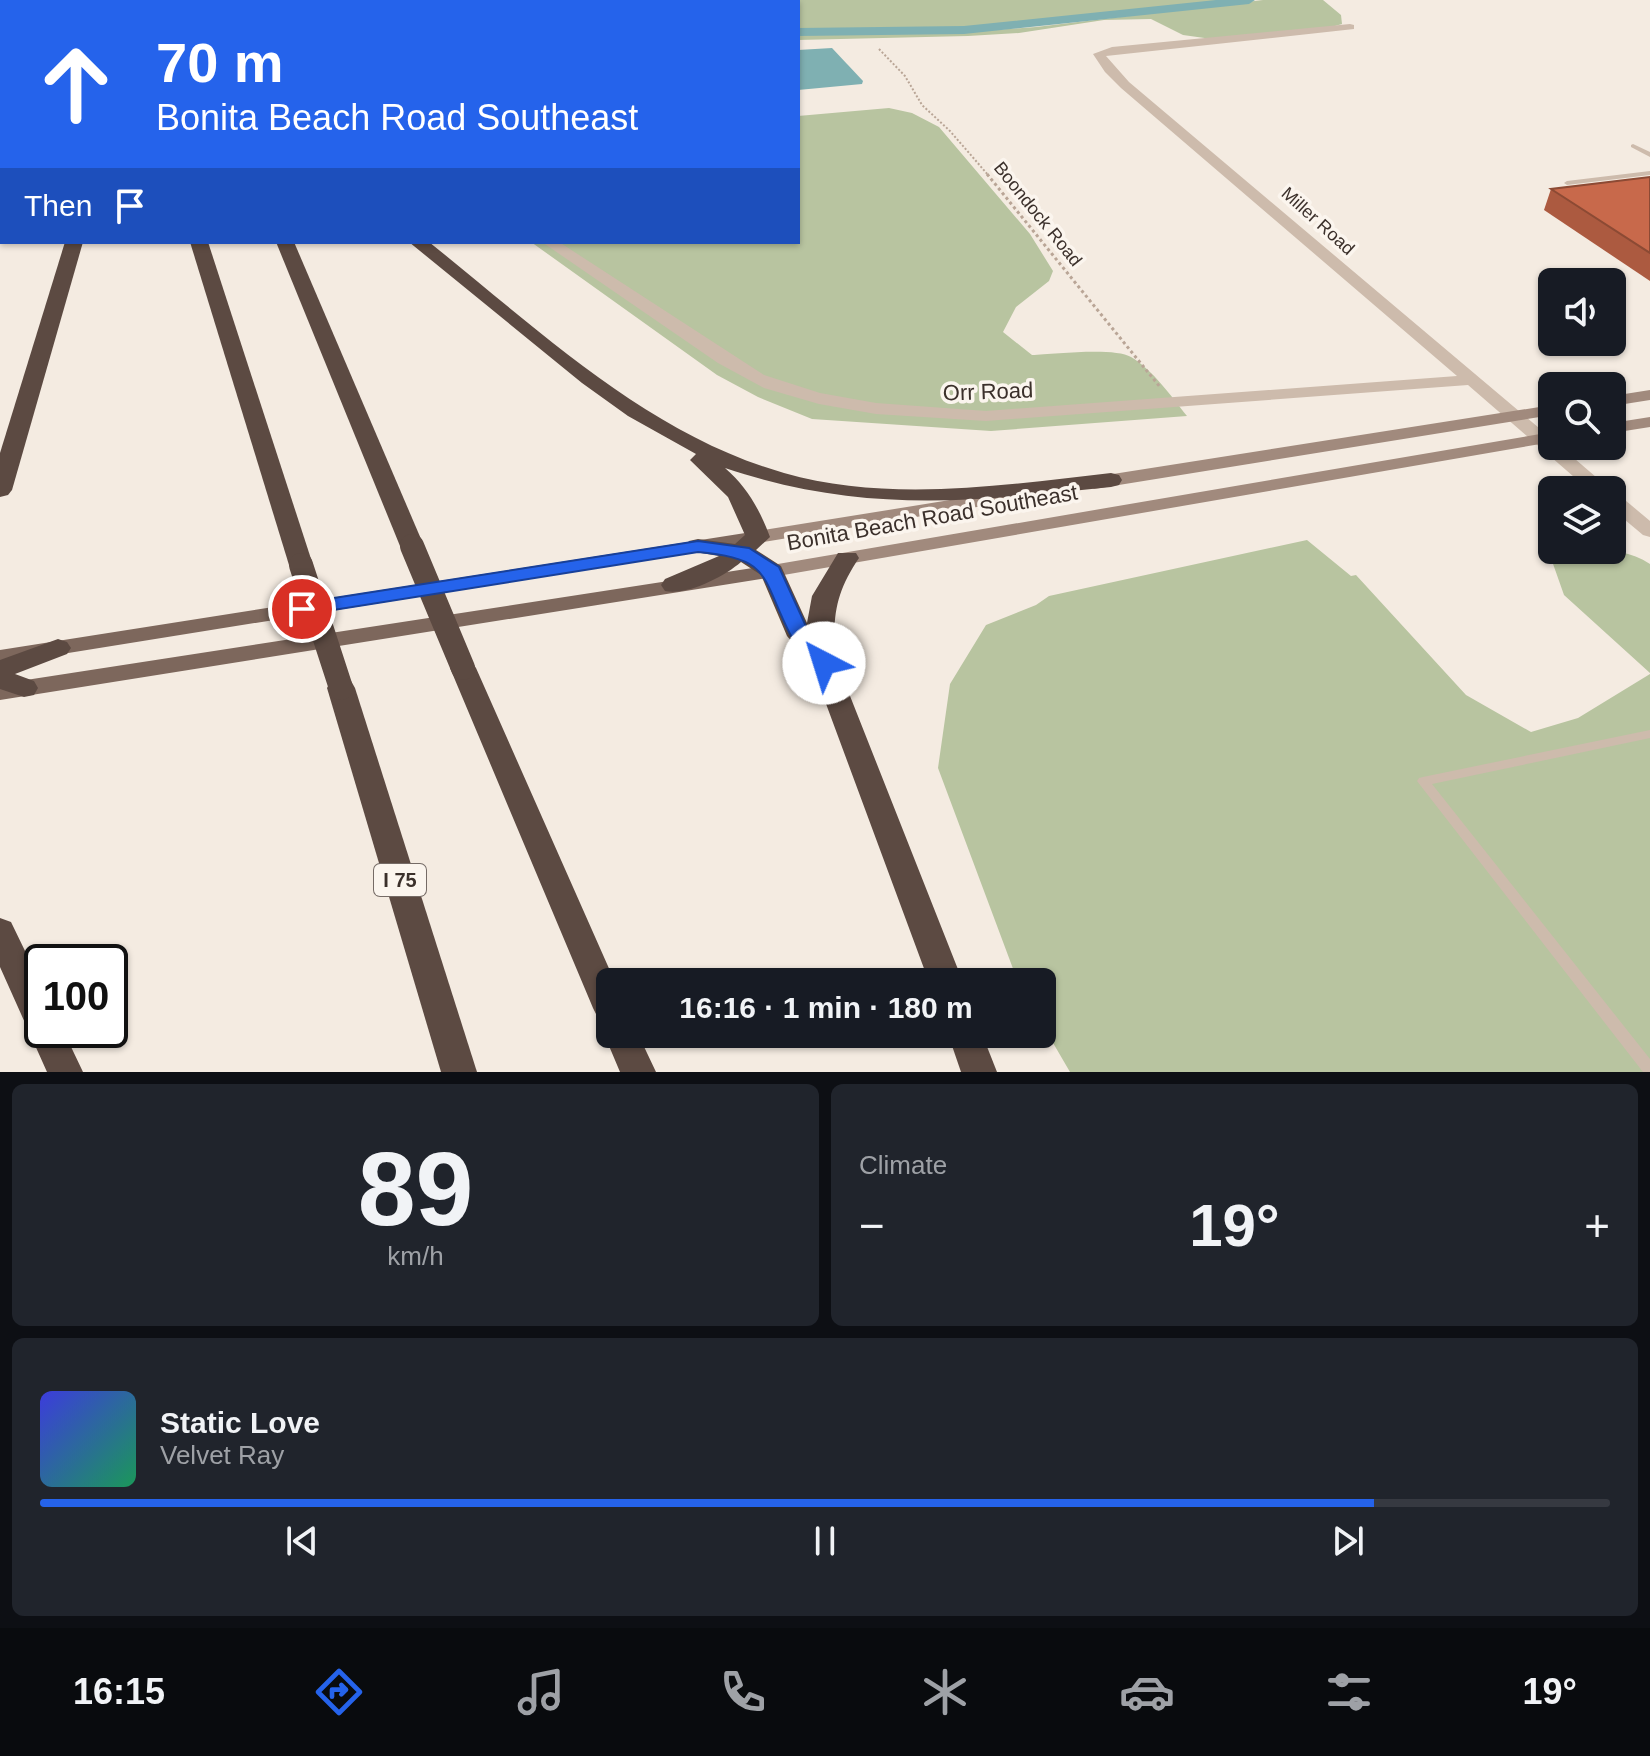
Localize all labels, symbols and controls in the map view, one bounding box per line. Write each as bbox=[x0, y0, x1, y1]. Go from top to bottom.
text: 70 m bbox=[156, 31, 284, 94]
icon: ahead bbox=[24, 32, 128, 136]
text: Bonita Beach Road Southeast bbox=[156, 97, 638, 138]
street label: Boondock Road bbox=[990, 158, 1086, 270]
street label: Miller Road bbox=[1277, 183, 1359, 259]
icon: arrive bbox=[108, 184, 152, 228]
text: Then bbox=[24, 189, 92, 222]
map controls bbox=[1538, 268, 1626, 564]
button: sound bbox=[1538, 268, 1626, 356]
button: search bbox=[1538, 372, 1626, 460]
street label: Orr Road bbox=[942, 377, 1034, 406]
button: layers bbox=[1538, 476, 1626, 564]
street label: Bonita Beach Road Southeast bbox=[785, 480, 1079, 555]
pin bbox=[268, 575, 336, 643]
icon: arrive bbox=[280, 587, 324, 631]
position arrow bbox=[782, 621, 866, 705]
road number: I 75 bbox=[374, 864, 426, 896]
speed limit sign: 100 bbox=[24, 944, 128, 1048]
text: 16:16 · 1 min · 180 m bbox=[679, 991, 973, 1024]
text: 89 bbox=[358, 1131, 473, 1247]
text: Climate bbox=[859, 1150, 947, 1180]
text: 19° bbox=[1189, 1192, 1280, 1259]
text: − bbox=[859, 1201, 885, 1250]
text: + bbox=[1584, 1201, 1610, 1250]
text: km/h bbox=[387, 1241, 444, 1271]
text: Static Love bbox=[160, 1406, 320, 1439]
text: Velvet Ray bbox=[160, 1440, 284, 1470]
icon: previous bbox=[280, 1519, 324, 1563]
icon: pause bbox=[803, 1519, 847, 1563]
icon: next bbox=[1326, 1519, 1370, 1563]
icon: directions bbox=[311, 1664, 367, 1720]
icon: music bbox=[513, 1664, 569, 1720]
icon: phone bbox=[715, 1664, 771, 1720]
icon: climate bbox=[917, 1664, 973, 1720]
icon: car bbox=[1119, 1664, 1175, 1720]
icon: filters bbox=[1321, 1664, 1377, 1720]
text: 16:15 bbox=[73, 1671, 165, 1712]
text: 19° bbox=[1522, 1671, 1577, 1712]

